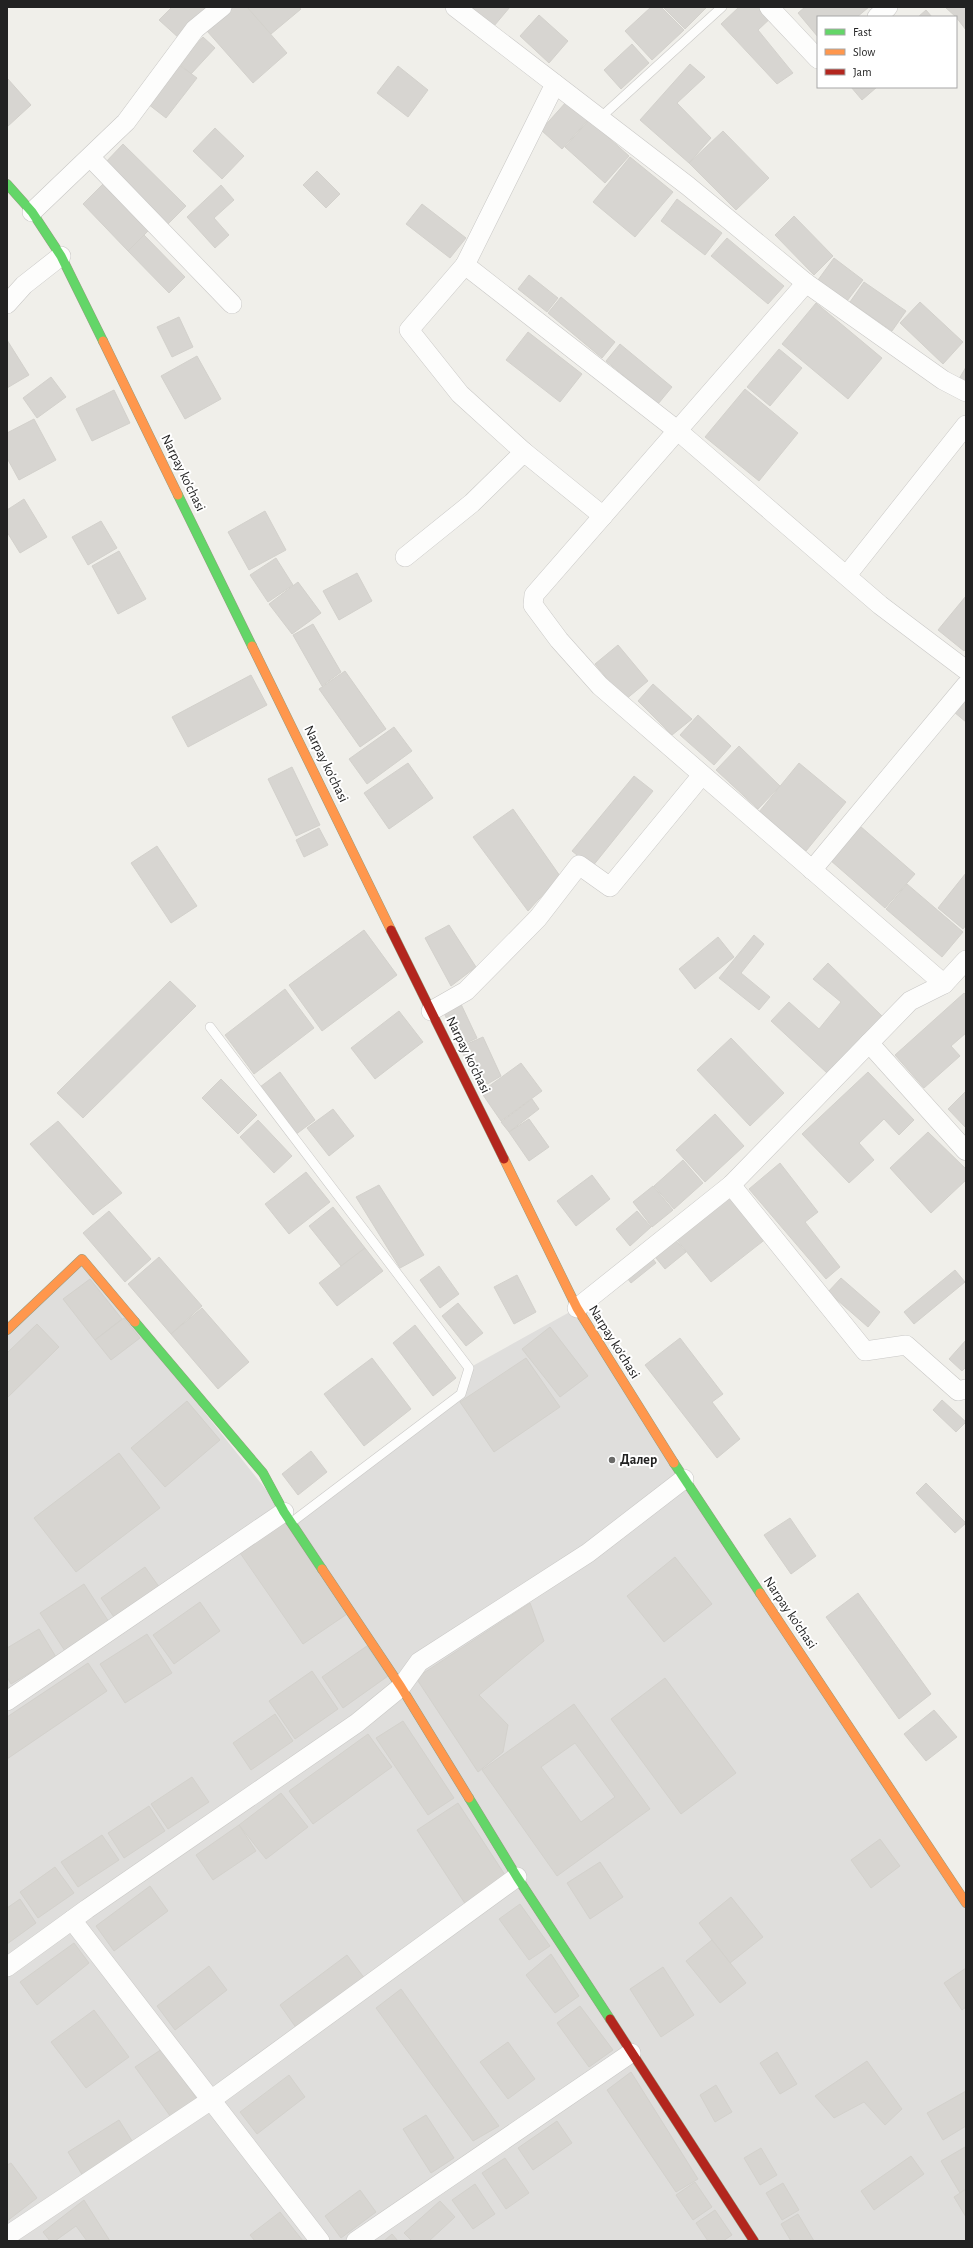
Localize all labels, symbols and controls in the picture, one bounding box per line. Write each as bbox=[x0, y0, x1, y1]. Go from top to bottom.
legend bbox=[817, 16, 957, 88]
text: Fast bbox=[853, 26, 872, 38]
text: Slow bbox=[853, 46, 875, 58]
text: Jam bbox=[853, 66, 872, 78]
street label: Narpay ko'chasi bbox=[158, 432, 208, 514]
street label: Narpay ko'chasi bbox=[301, 723, 351, 805]
street label: Narpay ko'chasi bbox=[443, 1014, 493, 1096]
street label: Narpay ko'chasi bbox=[586, 1303, 642, 1381]
place label: Далер bbox=[620, 1453, 657, 1467]
marker: Далер bbox=[607, 1455, 617, 1465]
street label: Narpay ko'chasi bbox=[761, 1574, 819, 1652]

